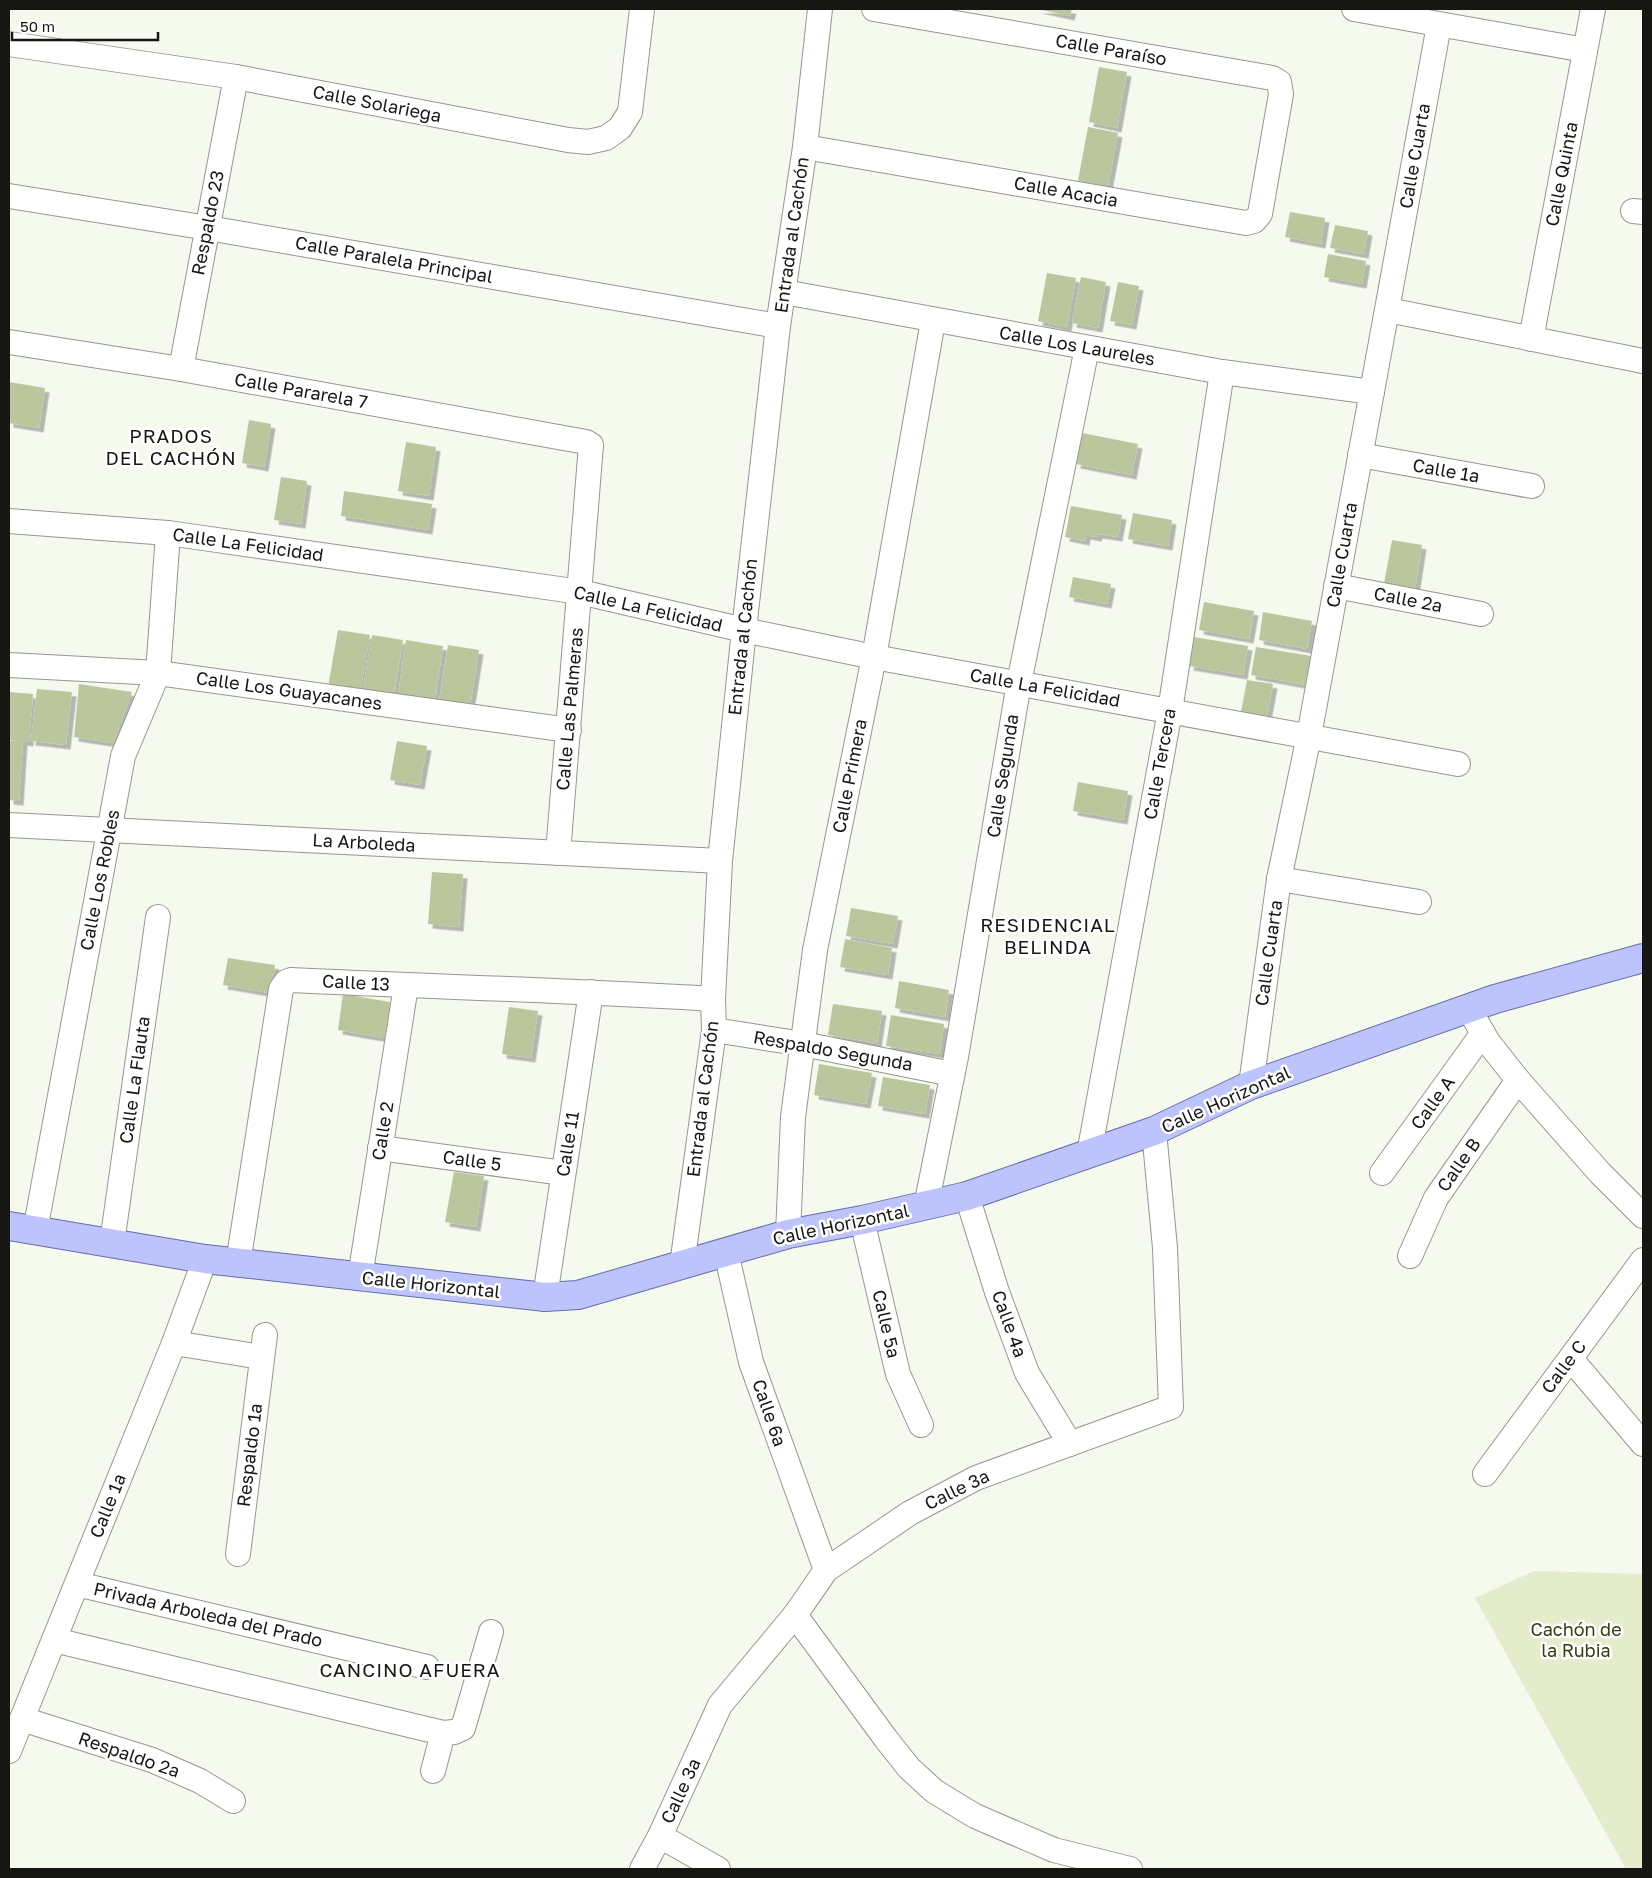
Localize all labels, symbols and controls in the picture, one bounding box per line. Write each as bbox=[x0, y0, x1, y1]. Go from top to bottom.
scale bar bbox=[12, 10, 159, 42]
text: 50 m bbox=[20, 17, 55, 35]
street label: Calle Paraíso bbox=[1054, 28, 1169, 70]
street label: Calle Solariega bbox=[311, 80, 443, 126]
street label: Calle Cuarta bbox=[1394, 101, 1434, 210]
street label: Calle Quinta bbox=[1540, 120, 1582, 228]
street label: Entrada al Cachón bbox=[769, 155, 813, 314]
street label: Respaldo 23 bbox=[186, 169, 228, 277]
street label: Calle Acacia bbox=[1012, 171, 1120, 211]
street label: Calle Paralela Principal bbox=[294, 231, 495, 287]
street label: Calle Los Laureles bbox=[997, 320, 1157, 370]
street label: Calle Pararela 7 bbox=[233, 367, 369, 413]
district label: PRADOS DEL CACHÓN bbox=[105, 424, 237, 469]
street label: Calle 1a bbox=[1411, 453, 1481, 487]
street label: Calle Cuarta bbox=[1321, 500, 1361, 609]
street label: Calle La Felicidad bbox=[171, 523, 325, 566]
street label: Entrada al Cachón bbox=[723, 557, 761, 716]
street label: Calle La Felicidad bbox=[572, 580, 725, 636]
street label: Calle 2a bbox=[1372, 582, 1444, 616]
street label: Calle Las Palmeras bbox=[551, 626, 587, 791]
street label: Calle La Felicidad bbox=[968, 663, 1122, 711]
street label: Calle Los Guayacanes bbox=[195, 666, 384, 714]
street label: Calle Tercera bbox=[1138, 706, 1180, 821]
street label: Calle Segunda bbox=[981, 712, 1023, 839]
street label: Calle Primera bbox=[827, 717, 871, 835]
street label: Calle Los Robles bbox=[75, 807, 123, 952]
street label: La Arboleda bbox=[312, 828, 416, 856]
street label: Calle Cuarta bbox=[1250, 898, 1286, 1007]
district label: RESIDENCIAL BELINDA bbox=[980, 913, 1116, 958]
street label: Calle 13 bbox=[322, 969, 391, 995]
street label: Calle La Flauta bbox=[114, 1015, 154, 1145]
street label: Entrada al Cachón bbox=[681, 1019, 723, 1178]
street label: Respaldo Segunda bbox=[752, 1025, 915, 1075]
street label: Calle Horizontal bbox=[1158, 1061, 1294, 1137]
street label: Calle A bbox=[1405, 1071, 1459, 1133]
street label: Calle 2 bbox=[367, 1100, 398, 1162]
street label: Calle 11 bbox=[551, 1109, 583, 1178]
street label: Calle B bbox=[1432, 1133, 1485, 1196]
street label: Calle 5 bbox=[441, 1145, 503, 1175]
street label: Calle Horizontal bbox=[771, 1199, 911, 1249]
street label: Calle Horizontal bbox=[361, 1266, 502, 1302]
street label: Calle 4a bbox=[988, 1287, 1032, 1360]
street label: Calle 5a bbox=[868, 1288, 905, 1360]
street label: Calle C bbox=[1536, 1335, 1590, 1397]
street label: Calle 6a bbox=[748, 1376, 792, 1449]
street label: Respaldo 1a bbox=[232, 1402, 266, 1508]
street label: Calle 3a bbox=[921, 1464, 993, 1514]
street label: Calle 1a bbox=[84, 1470, 130, 1541]
street label: Privada Arboleda del Prado bbox=[92, 1577, 325, 1651]
park label: Cachón de la Rubia bbox=[1530, 1618, 1622, 1661]
district label: CANCINO AFUERA bbox=[320, 1658, 501, 1681]
street label: Respaldo 2a bbox=[76, 1726, 183, 1782]
street label: Calle 3a bbox=[655, 1754, 705, 1827]

